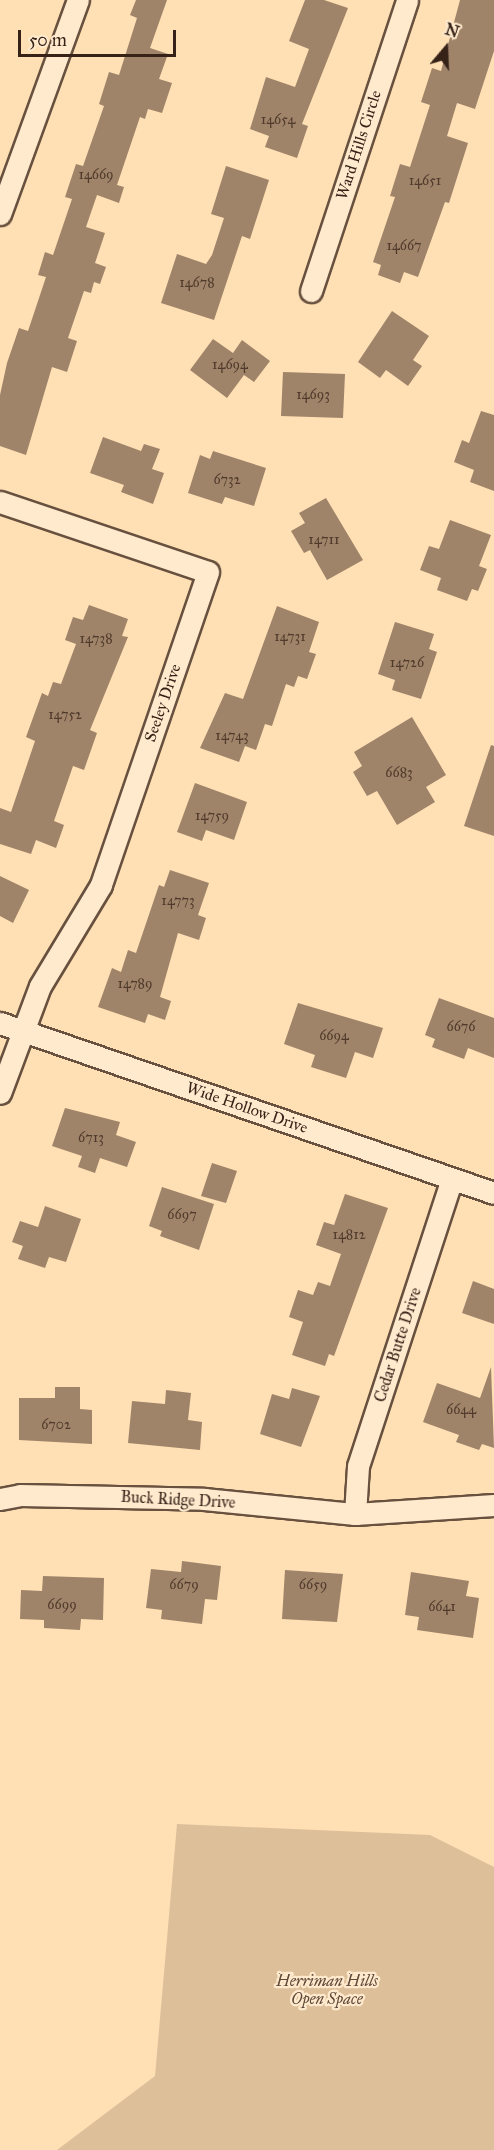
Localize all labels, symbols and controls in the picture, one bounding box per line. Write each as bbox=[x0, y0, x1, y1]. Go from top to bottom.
scale bar bbox=[21, 18, 178, 56]
north arrow bbox=[416, 18, 476, 78]
text: N bbox=[443, 19, 462, 42]
text: 50 m bbox=[29, 29, 67, 51]
street label: Ward Hills Circle bbox=[332, 88, 386, 202]
house number: 14654 bbox=[261, 112, 295, 128]
house number: 14669 bbox=[78, 167, 114, 183]
house number: 14651 bbox=[409, 173, 441, 189]
house number: 14667 bbox=[386, 238, 422, 254]
house number: 14678 bbox=[179, 275, 215, 291]
house number: 14694 bbox=[212, 357, 248, 373]
house number: 14693 bbox=[296, 387, 330, 403]
house number: 6732 bbox=[213, 472, 241, 488]
house number: 14711 bbox=[308, 532, 340, 548]
house number: 14731 bbox=[274, 629, 306, 645]
house number: 14738 bbox=[79, 631, 113, 647]
house number: 14726 bbox=[390, 655, 424, 671]
street label: Seeley Drive bbox=[141, 661, 185, 745]
house number: 14752 bbox=[48, 707, 82, 723]
house number: 14743 bbox=[215, 728, 249, 744]
house number: 6683 bbox=[385, 765, 413, 781]
house number: 14759 bbox=[195, 808, 229, 824]
house number: 14773 bbox=[161, 893, 195, 909]
house number: 14789 bbox=[117, 976, 153, 992]
house number: 6676 bbox=[447, 1019, 475, 1035]
house number: 6694 bbox=[319, 1028, 349, 1044]
street label: Wide Hollow Drive bbox=[184, 1078, 310, 1138]
house number: 6713 bbox=[78, 1130, 104, 1146]
house number: 6697 bbox=[167, 1207, 197, 1223]
house number: 14812 bbox=[332, 1227, 366, 1243]
street label: Cedar Butte Drive bbox=[370, 1285, 426, 1405]
house number: 6644 bbox=[446, 1402, 476, 1418]
house number: 6702 bbox=[41, 1417, 71, 1433]
street label: Buck Ridge Drive bbox=[120, 1487, 236, 1513]
house number: 6679 bbox=[169, 1577, 199, 1593]
house number: 6659 bbox=[299, 1577, 327, 1593]
house number: 6699 bbox=[47, 1597, 77, 1613]
house number: 6641 bbox=[428, 1599, 456, 1615]
park label: Herriman Hills Open Space bbox=[276, 1971, 378, 2009]

